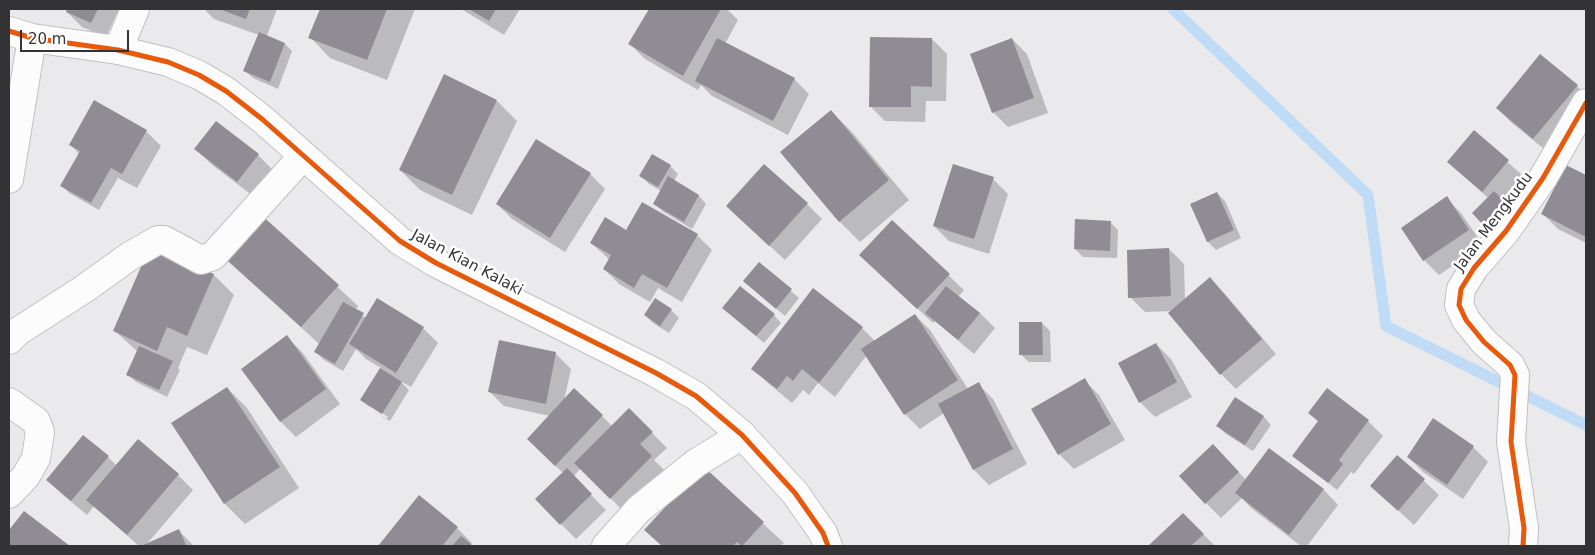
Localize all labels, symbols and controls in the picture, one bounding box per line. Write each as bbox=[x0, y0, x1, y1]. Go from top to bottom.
scale bar bbox=[22, 20, 131, 52]
text: 20 m bbox=[28, 30, 66, 48]
street label: Jalan Mengkudu bbox=[1451, 169, 1537, 275]
street label: Jalan Kian Kalaki bbox=[408, 226, 526, 300]

